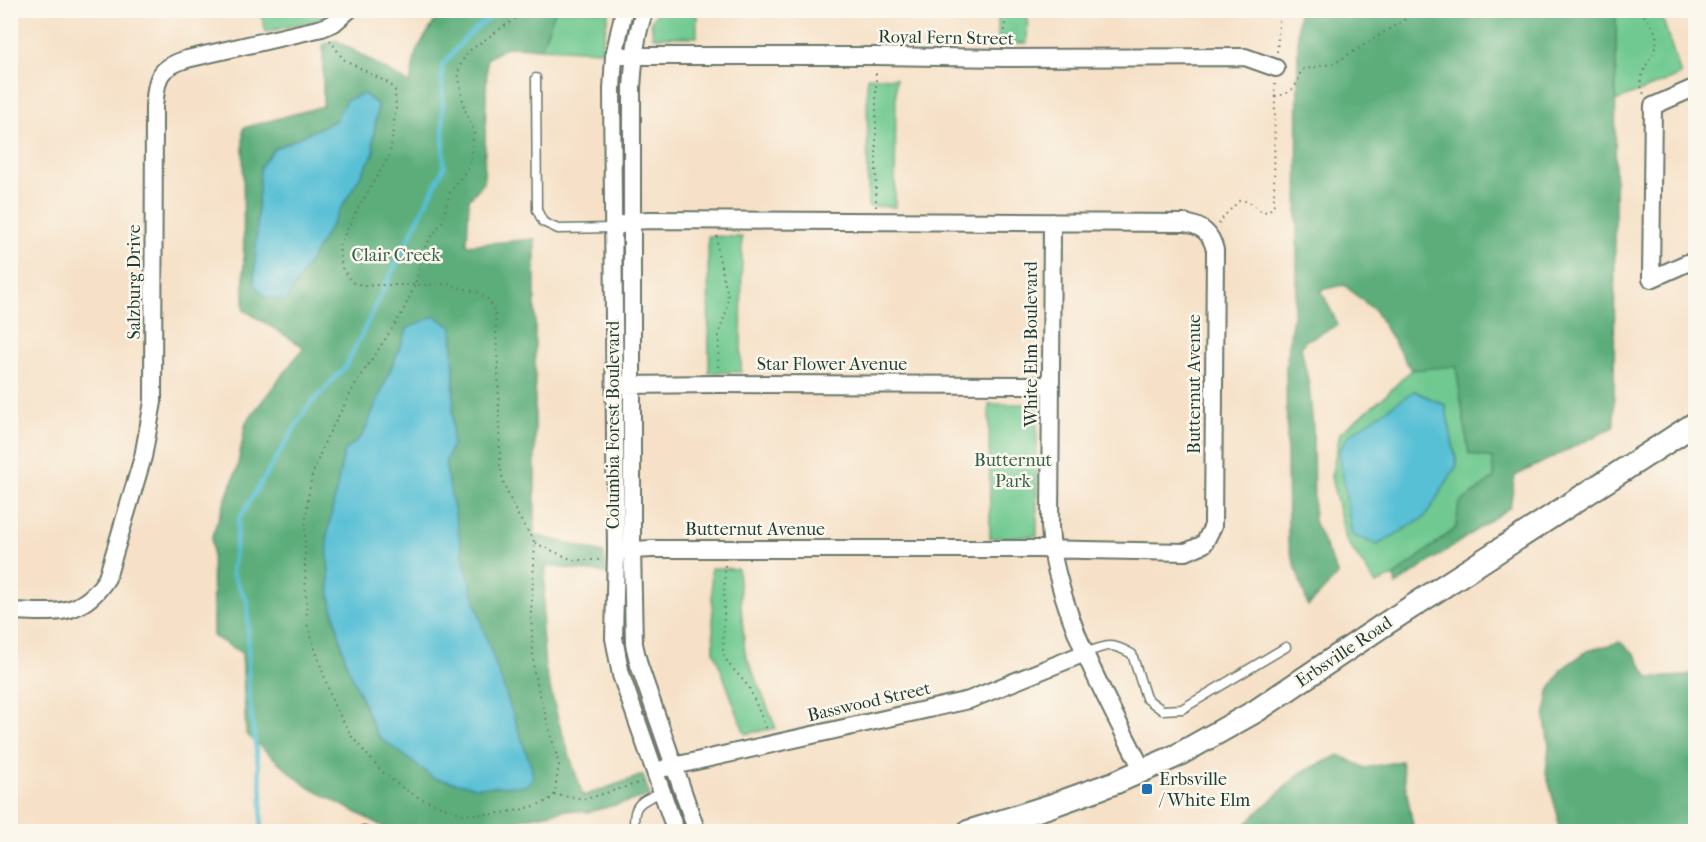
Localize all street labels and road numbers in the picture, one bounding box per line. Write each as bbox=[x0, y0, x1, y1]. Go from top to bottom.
street label: Royal Fern Street bbox=[878, 26, 1015, 50]
street label: Salzburg Drive bbox=[124, 224, 145, 340]
street label: White Elm Boulevard bbox=[1021, 261, 1042, 428]
street label: Butternut Avenue bbox=[1184, 314, 1205, 454]
street label: Columbia Forest Boulevard bbox=[603, 320, 624, 529]
street label: Star Flower Avenue bbox=[757, 354, 907, 375]
street label: Butternut Avenue bbox=[685, 519, 825, 540]
street label: Erbsville Road bbox=[1292, 612, 1396, 692]
street label: Basswood Street bbox=[805, 677, 933, 726]

